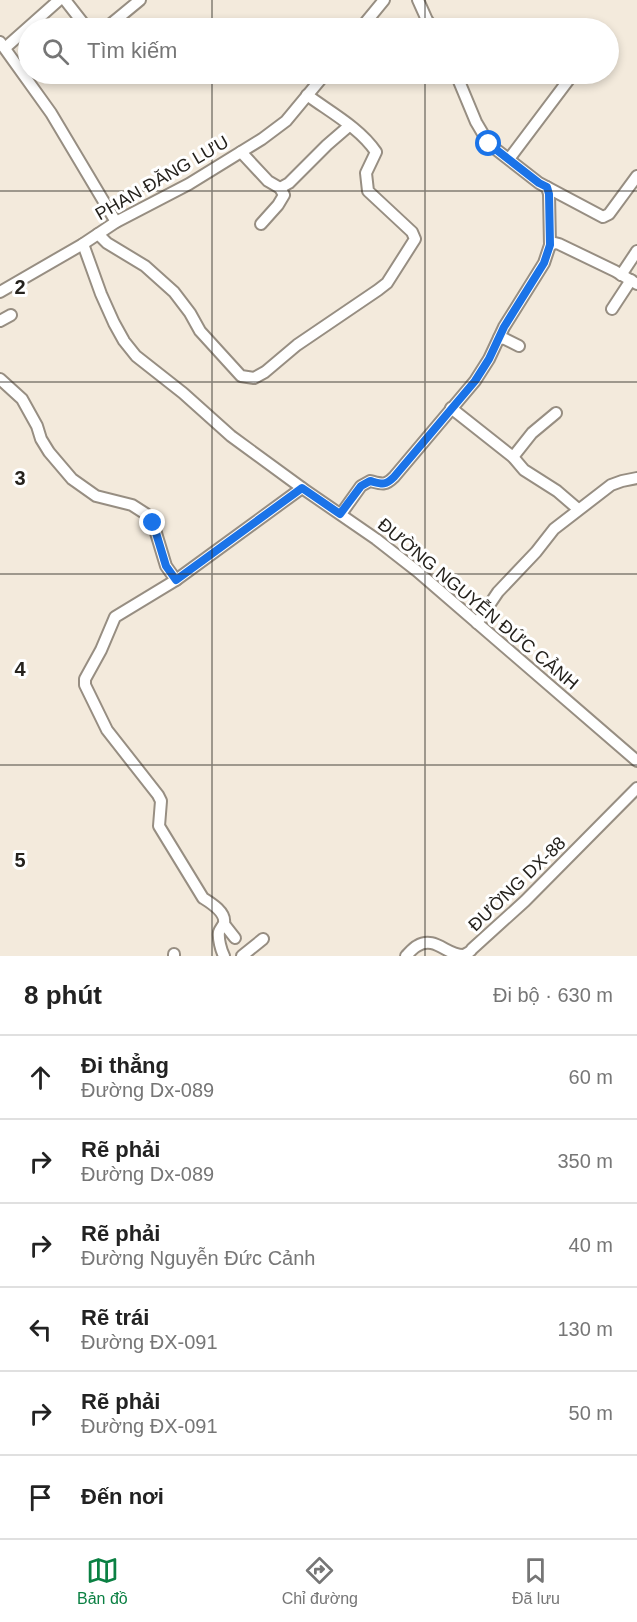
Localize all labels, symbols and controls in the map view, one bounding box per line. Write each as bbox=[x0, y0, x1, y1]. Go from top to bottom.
search box bbox=[18, 18, 619, 84]
icon: search bbox=[39, 35, 72, 68]
text: Tìm kiếm bbox=[87, 38, 177, 63]
route start bbox=[475, 130, 501, 156]
street label: PHAN ĐĂNG LƯU bbox=[92, 132, 232, 224]
text: 2 bbox=[14, 276, 26, 298]
text: 3 bbox=[14, 467, 26, 489]
route end bbox=[139, 509, 165, 535]
street label: ĐƯỜNG NGUYỄN ĐỨC CẢNH bbox=[374, 514, 583, 694]
text: 4 bbox=[14, 658, 26, 680]
street label: ĐƯỜNG DX-88 bbox=[464, 832, 570, 935]
text: 5 bbox=[14, 849, 26, 871]
text: 8 phút bbox=[24, 980, 102, 1010]
text: Đi bộ · 630 m bbox=[493, 984, 613, 1006]
text: Đi thẳng bbox=[81, 1053, 169, 1078]
icon: ahead bbox=[24, 1061, 57, 1094]
text: 60 m bbox=[569, 1066, 613, 1088]
text: Đường Dx-089 bbox=[81, 1079, 214, 1101]
text: Rẽ phải bbox=[81, 1137, 160, 1162]
icon: right bbox=[24, 1145, 57, 1178]
text: 350 m bbox=[557, 1150, 613, 1172]
text: Đường Dx-089 bbox=[81, 1163, 214, 1185]
text: Rẽ phải bbox=[81, 1221, 160, 1246]
icon: right bbox=[24, 1229, 57, 1262]
text: 40 m bbox=[569, 1234, 613, 1256]
text: Đường Nguyễn Đức Cảnh bbox=[81, 1247, 315, 1269]
text: Rẽ trái bbox=[81, 1305, 149, 1330]
icon: left bbox=[24, 1313, 57, 1346]
text: 130 m bbox=[557, 1318, 613, 1340]
text: Đường ĐX-091 bbox=[81, 1331, 218, 1353]
text: Rẽ phải bbox=[81, 1389, 160, 1414]
icon: right bbox=[24, 1397, 57, 1430]
text: 50 m bbox=[569, 1402, 613, 1424]
text: Đường ĐX-091 bbox=[81, 1415, 218, 1437]
icon: arrive bbox=[24, 1481, 57, 1514]
text: Đến nơi bbox=[81, 1484, 164, 1509]
tab: Bản đồ bbox=[77, 1554, 128, 1608]
tab: Chỉ đường bbox=[282, 1554, 358, 1608]
tab: Đã lưu bbox=[512, 1554, 560, 1608]

